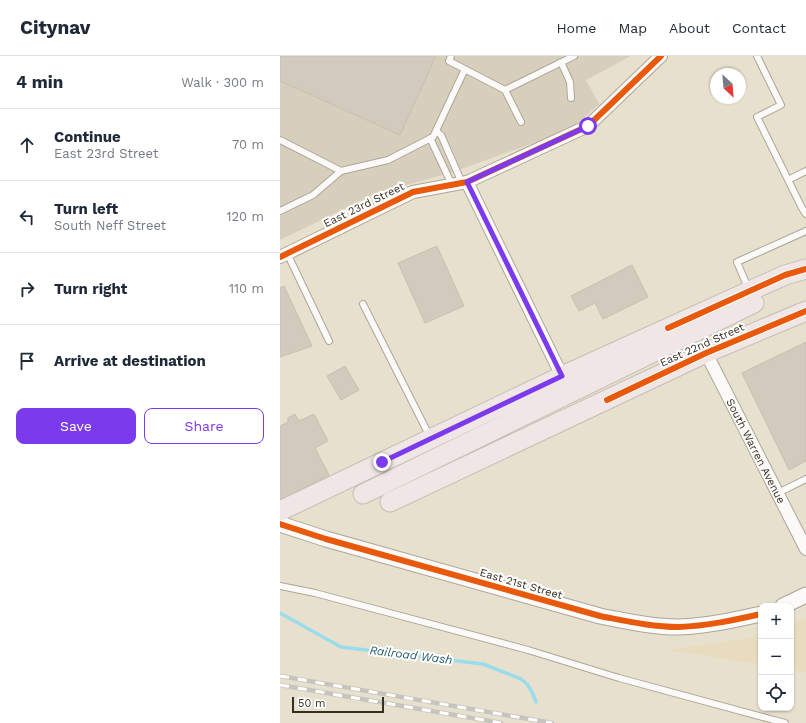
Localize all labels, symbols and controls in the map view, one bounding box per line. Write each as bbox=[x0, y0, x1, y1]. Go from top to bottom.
text: Citynav bbox=[20, 16, 91, 39]
text: Home bbox=[556, 20, 596, 36]
text: Map bbox=[618, 20, 647, 36]
text: About bbox=[669, 20, 710, 36]
text: Contact bbox=[732, 20, 786, 36]
north arrow bbox=[710, 68, 746, 104]
text: 4 min bbox=[16, 72, 63, 92]
text: Walk · 300 m bbox=[181, 75, 264, 90]
route start bbox=[579, 117, 597, 135]
text: Continue bbox=[54, 128, 121, 146]
icon: ahead bbox=[16, 134, 38, 156]
text: 70 m bbox=[232, 137, 264, 152]
text: East 23rd Street bbox=[54, 146, 158, 161]
street label: East 23rd Street bbox=[321, 180, 407, 230]
text: Turn left bbox=[54, 200, 118, 218]
icon: left bbox=[16, 206, 38, 228]
text: 120 m bbox=[226, 209, 264, 224]
text: South Neff Street bbox=[54, 218, 166, 233]
icon: right bbox=[16, 278, 38, 300]
text: Turn right bbox=[54, 280, 127, 298]
text: 110 m bbox=[229, 281, 264, 296]
street label: East 22nd Street bbox=[658, 320, 746, 369]
icon: arrive bbox=[16, 350, 38, 372]
text: Arrive at destination bbox=[54, 352, 206, 370]
street label: South Warren Avenue bbox=[724, 396, 788, 506]
button: Save bbox=[16, 408, 136, 444]
button: Share bbox=[144, 408, 264, 444]
route end bbox=[373, 453, 391, 471]
street label: East 21st Street bbox=[478, 566, 564, 602]
map controls bbox=[758, 603, 794, 711]
button: + bbox=[758, 603, 794, 639]
button: − bbox=[758, 639, 794, 675]
water label: Railroad Wash bbox=[369, 643, 453, 667]
button: locate bbox=[758, 675, 794, 711]
scale bar bbox=[292, 695, 384, 714]
text: 50 m bbox=[298, 697, 325, 710]

